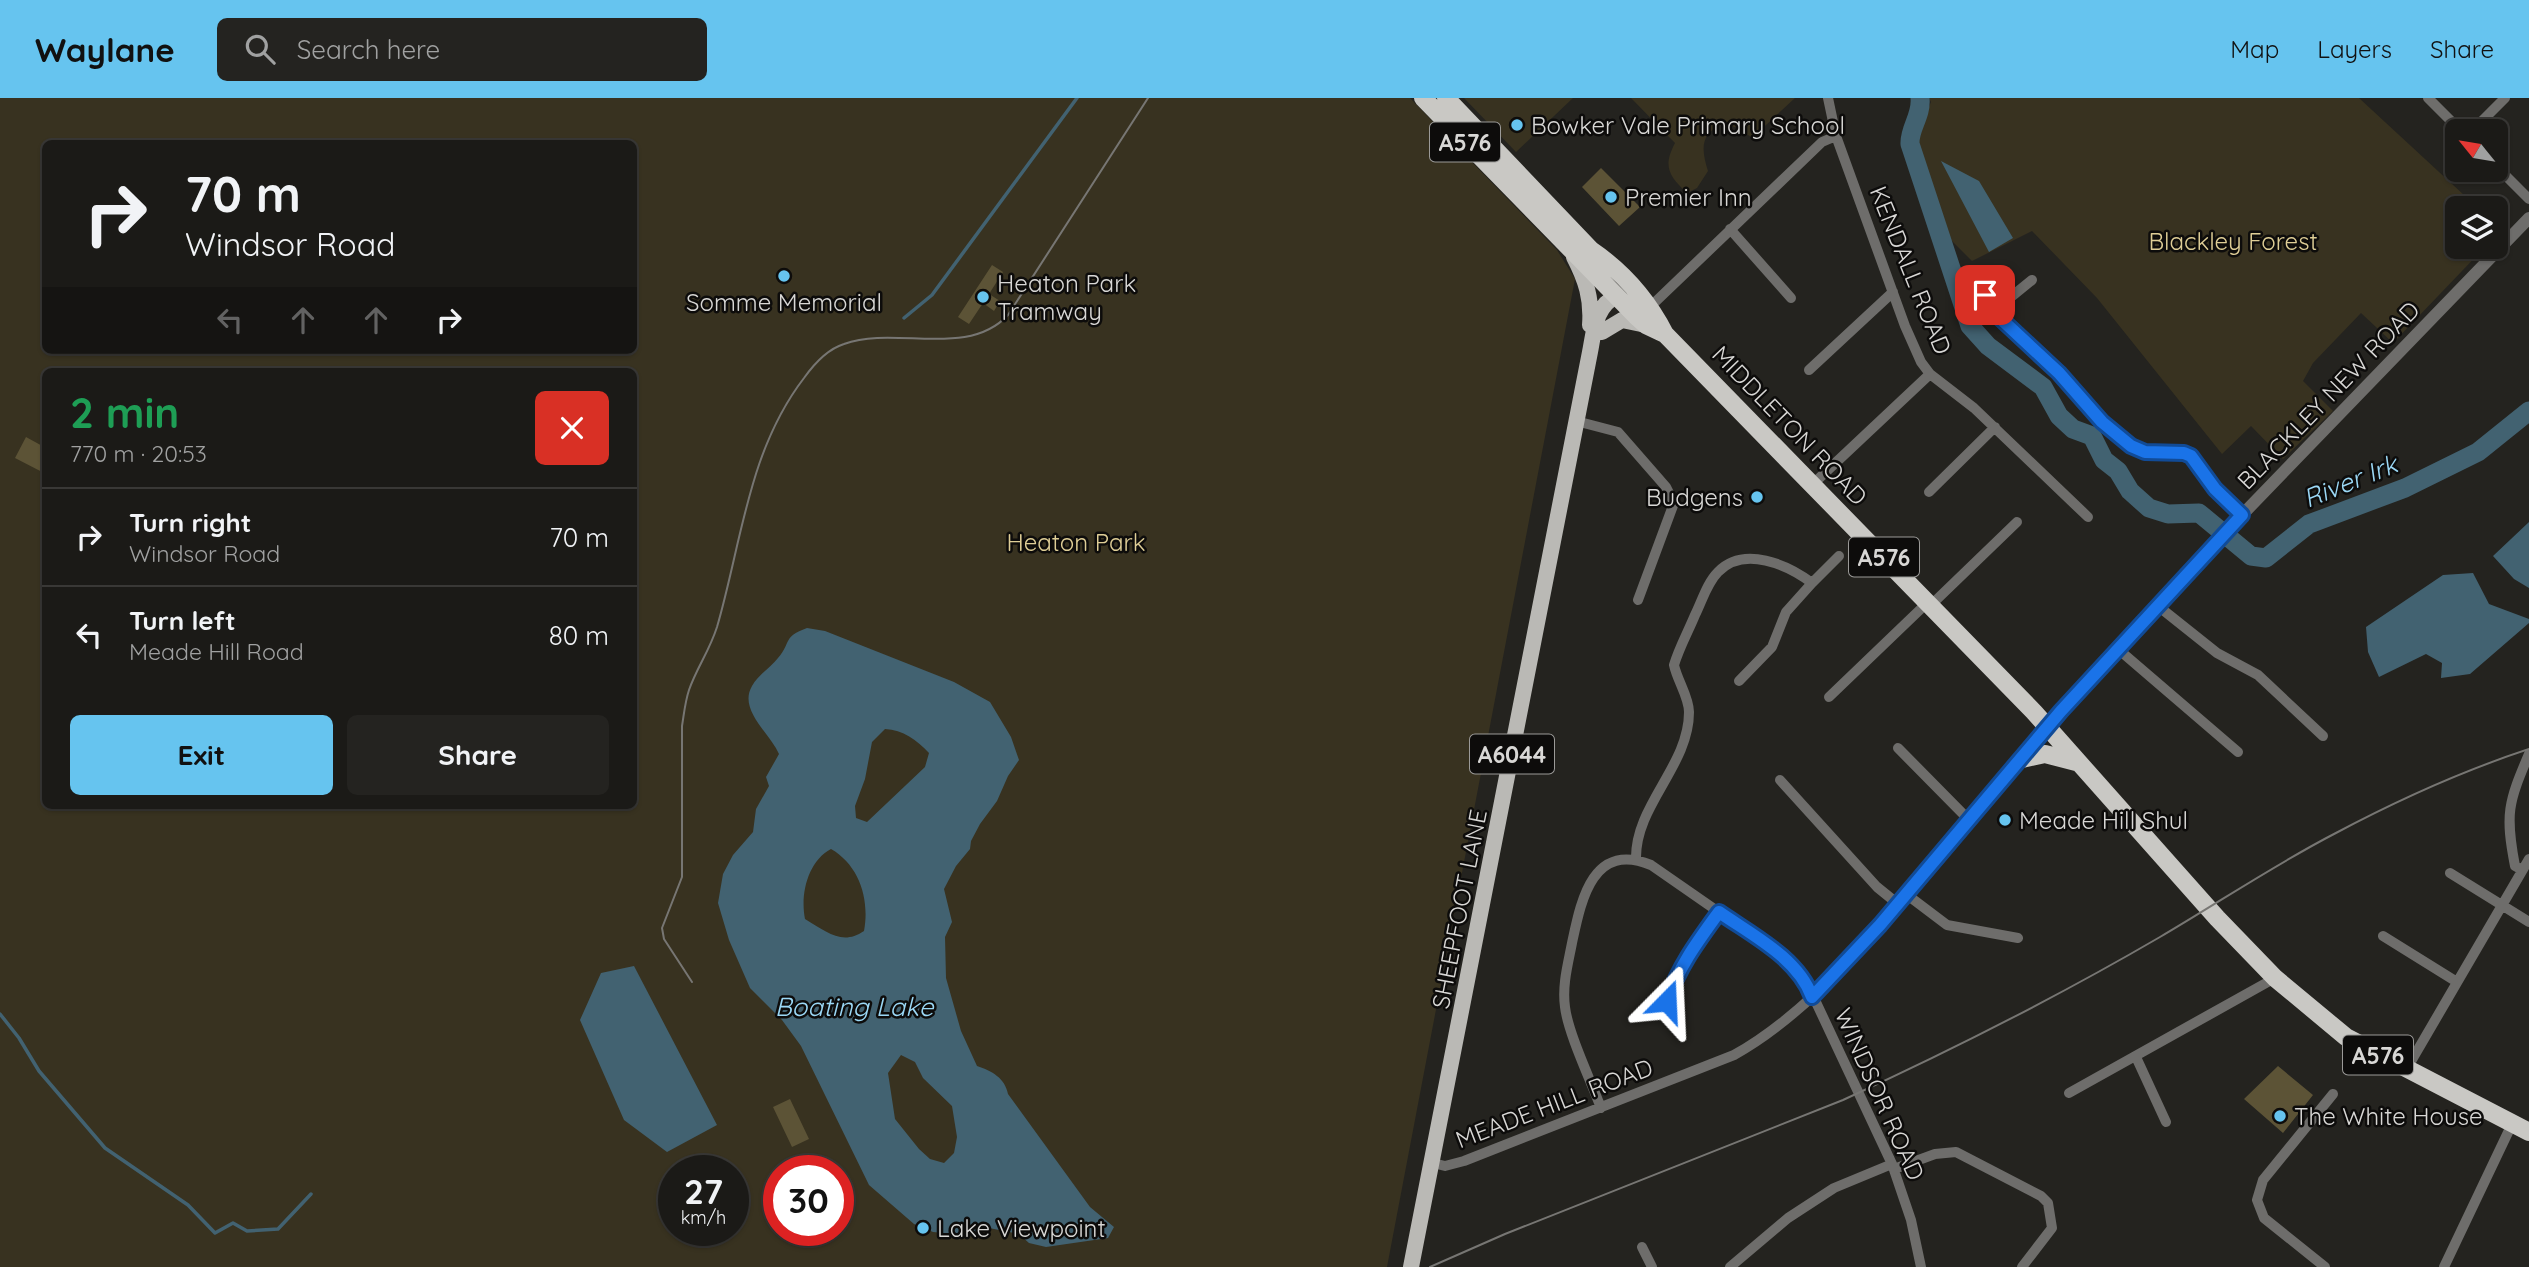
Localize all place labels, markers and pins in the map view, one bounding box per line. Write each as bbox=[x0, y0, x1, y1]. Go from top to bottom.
place label: Bowker Vale Primary School bbox=[1531, 110, 1845, 140]
marker: Bowker Vale Primary School bbox=[1509, 117, 1525, 133]
place label: Premier Inn bbox=[1625, 182, 1752, 212]
marker: Premier Inn bbox=[1603, 189, 1619, 205]
pin bbox=[1955, 265, 2015, 325]
marker: Somme Memorial bbox=[776, 268, 792, 284]
place label: Heaton Park Tramway bbox=[997, 268, 1136, 326]
place label: Somme Memorial bbox=[686, 287, 882, 317]
marker: Heaton Park Tramway bbox=[975, 289, 991, 305]
place label: Budgens bbox=[1646, 482, 1743, 512]
marker: Budgens bbox=[1749, 489, 1765, 505]
place label: Meade Hill Shul bbox=[2019, 805, 2188, 835]
marker: Meade Hill Shul bbox=[1997, 812, 2013, 828]
place label: The White House bbox=[2294, 1101, 2483, 1131]
marker: The White House bbox=[2272, 1108, 2288, 1124]
place label: Lake Viewpoint bbox=[937, 1213, 1106, 1243]
marker: Lake Viewpoint bbox=[915, 1220, 931, 1236]

